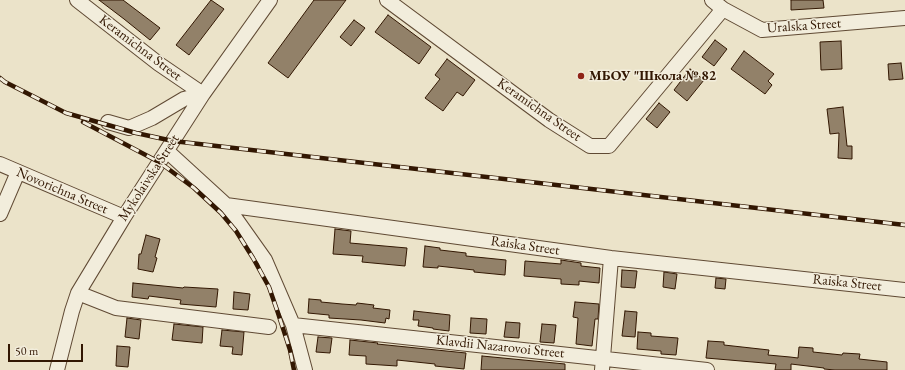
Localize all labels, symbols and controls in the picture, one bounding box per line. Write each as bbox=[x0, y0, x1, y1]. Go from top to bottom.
street label: Keramichna Street bbox=[95, 11, 185, 85]
street label: Uralska Street bbox=[766, 15, 842, 37]
place label: МБОУ "Школа № 82 bbox=[589, 68, 716, 84]
marker: МБОУ "Школа № 82 bbox=[576, 71, 586, 81]
street label: Keramichna Street bbox=[494, 75, 584, 145]
street label: Mykolaivska Street bbox=[115, 131, 183, 225]
street label: Novorichna Street bbox=[14, 164, 110, 218]
street label: Raiska Street bbox=[490, 233, 560, 259]
street label: Raiska Street bbox=[812, 271, 882, 295]
street label: Klavdii Nazarovoi Street bbox=[435, 332, 565, 362]
scale bar bbox=[10, 336, 85, 362]
text: 50 m bbox=[15, 343, 38, 359]

